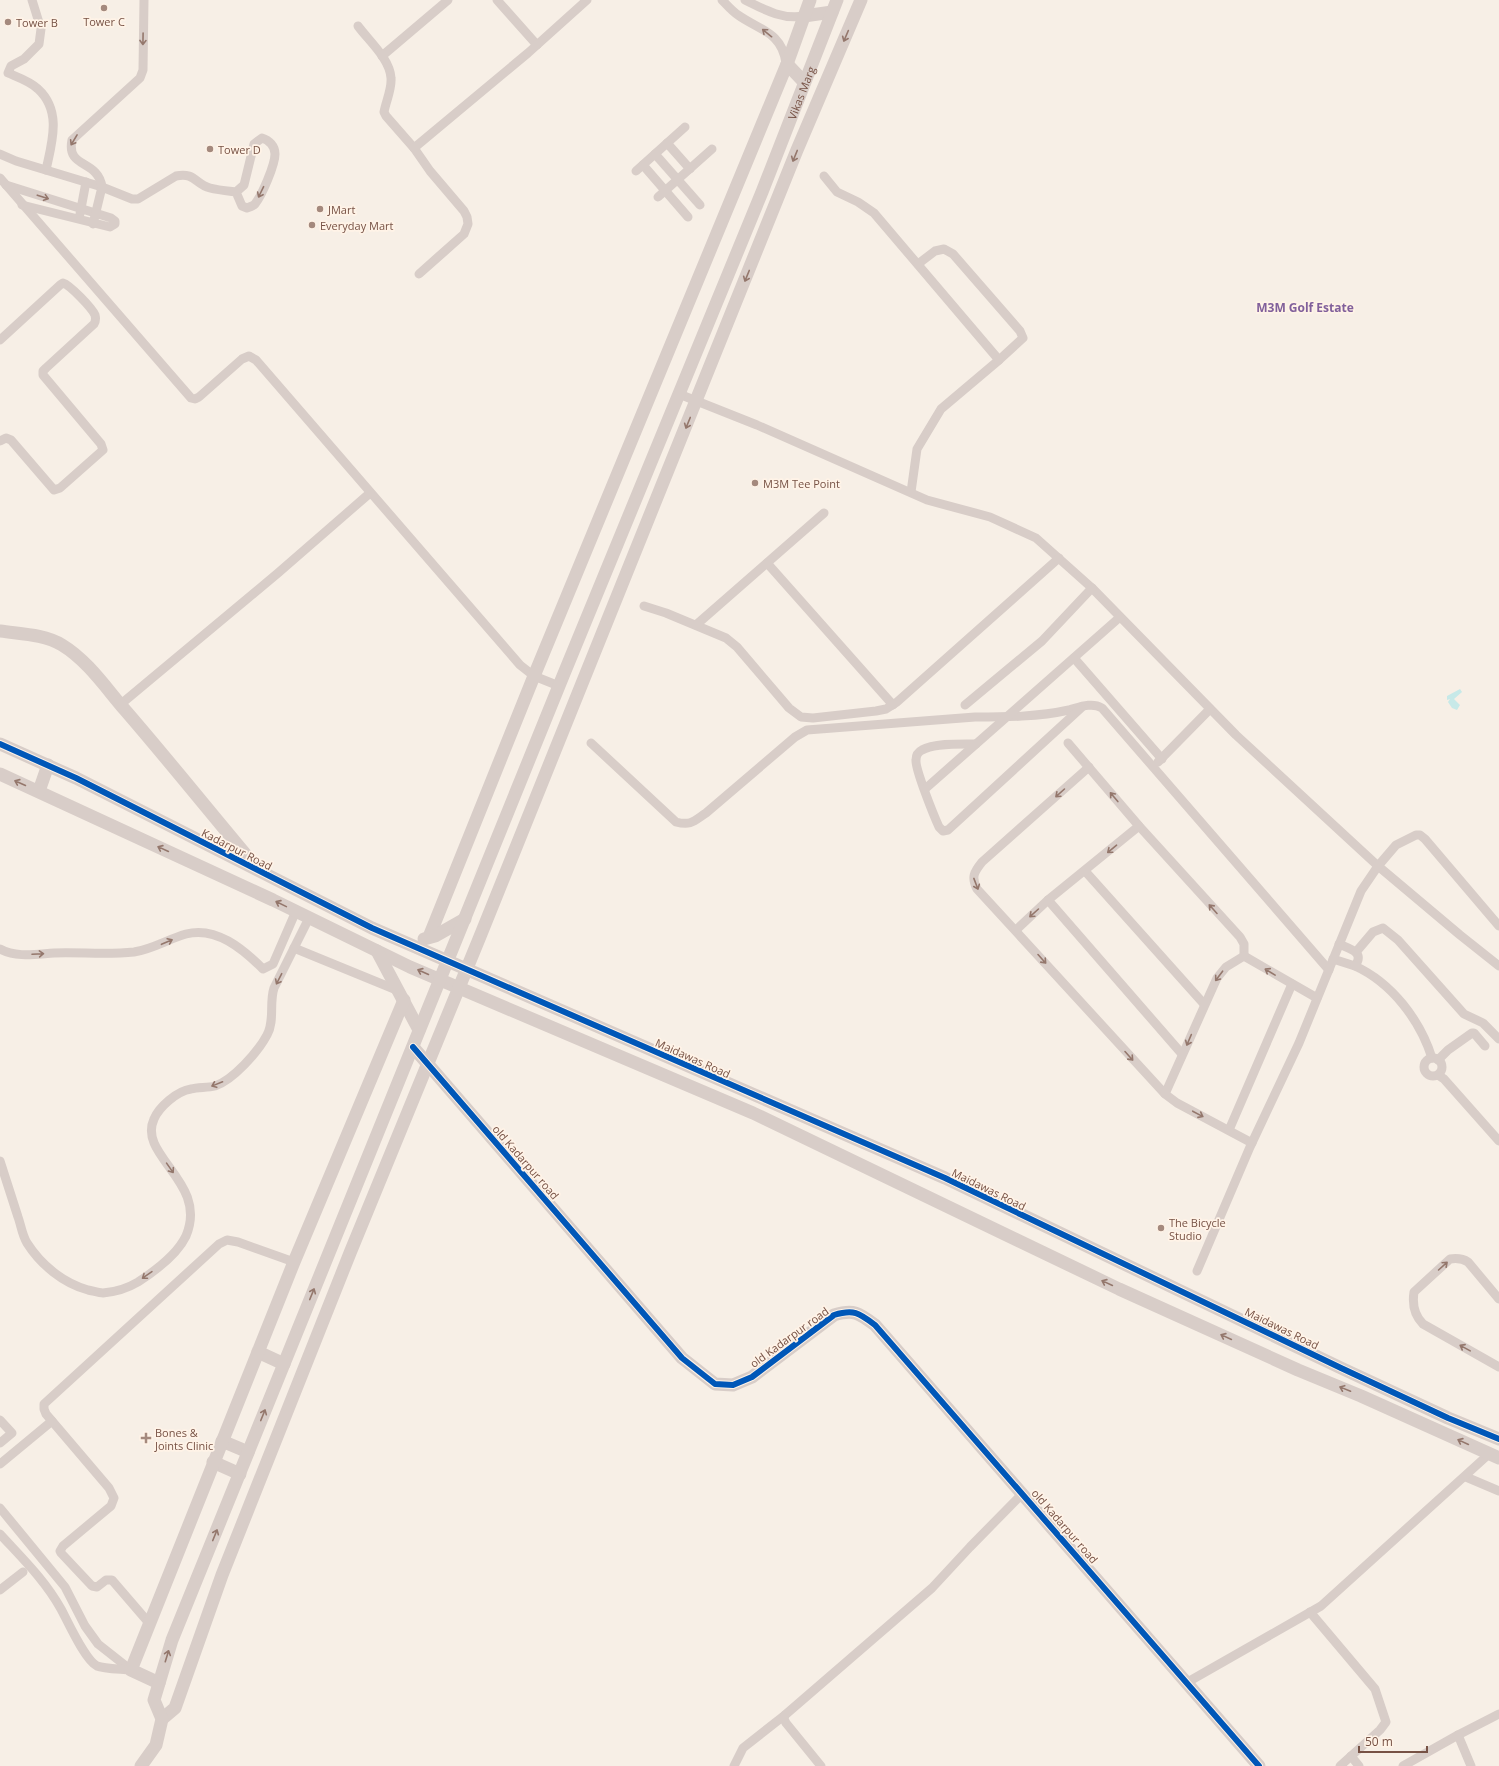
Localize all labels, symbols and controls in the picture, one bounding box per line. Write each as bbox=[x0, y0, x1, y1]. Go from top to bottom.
marker: Tower C bbox=[99, 3, 109, 13]
place label: Tower C bbox=[83, 14, 125, 29]
place label: Tower B bbox=[16, 15, 58, 30]
marker: Tower B bbox=[3, 17, 13, 27]
one-way arrow bbox=[762, 28, 773, 37]
one-way arrow bbox=[842, 29, 849, 41]
one-way arrow bbox=[140, 32, 147, 45]
street label: Vikas Marg bbox=[784, 64, 818, 121]
one-way arrow bbox=[70, 134, 78, 146]
place label: Tower D bbox=[218, 142, 261, 157]
marker: Tower D bbox=[205, 144, 215, 154]
one-way arrow bbox=[791, 149, 799, 161]
one-way arrow bbox=[257, 186, 264, 198]
one-way arrow bbox=[36, 194, 49, 201]
place label: JMart bbox=[327, 202, 355, 217]
marker: JMart bbox=[315, 204, 325, 214]
place label: Everyday Mart bbox=[320, 218, 394, 233]
marker: Everyday Mart bbox=[307, 220, 317, 230]
one-way arrow bbox=[743, 270, 750, 282]
district label: M3M Golf Estate bbox=[1256, 299, 1354, 316]
one-way arrow bbox=[684, 417, 692, 429]
place label: M3M Tee Point bbox=[763, 476, 840, 491]
marker: M3M Tee Point bbox=[750, 478, 760, 488]
one-way arrow bbox=[14, 778, 26, 786]
one-way arrow bbox=[1055, 789, 1065, 798]
one-way arrow bbox=[1110, 791, 1119, 802]
street label: Kadarpur Road bbox=[199, 825, 275, 873]
one-way arrow bbox=[1107, 844, 1117, 853]
one-way arrow bbox=[157, 845, 169, 852]
one-way arrow bbox=[972, 878, 980, 890]
one-way arrow bbox=[275, 900, 287, 907]
one-way arrow bbox=[1209, 903, 1218, 914]
one-way arrow bbox=[1028, 909, 1039, 918]
one-way arrow bbox=[160, 938, 172, 945]
one-way arrow bbox=[31, 950, 44, 957]
one-way arrow bbox=[1037, 954, 1046, 964]
one-way arrow bbox=[418, 968, 430, 976]
one-way arrow bbox=[1265, 968, 1276, 976]
one-way arrow bbox=[1215, 970, 1224, 981]
one-way arrow bbox=[275, 973, 282, 985]
one-way arrow bbox=[1184, 1033, 1192, 1045]
street label: Maidawas Road bbox=[653, 1035, 733, 1081]
one-way arrow bbox=[1124, 1050, 1133, 1061]
one-way arrow bbox=[211, 1081, 223, 1089]
one-way arrow bbox=[1192, 1111, 1204, 1119]
street label: old Kadarpur road bbox=[490, 1122, 562, 1202]
one-way arrow bbox=[166, 1162, 174, 1173]
street label: Maidawas Road bbox=[949, 1165, 1029, 1213]
place label: The Bicycle Studio bbox=[1169, 1215, 1226, 1243]
marker: The Bicycle Studio bbox=[1156, 1223, 1166, 1233]
one-way arrow bbox=[1438, 1261, 1448, 1271]
one-way arrow bbox=[142, 1271, 153, 1279]
one-way arrow bbox=[1102, 1279, 1114, 1286]
one-way arrow bbox=[309, 1288, 317, 1300]
street label: old Kadarpur road bbox=[747, 1303, 831, 1371]
street label: Maidawas Road bbox=[1242, 1304, 1322, 1352]
one-way arrow bbox=[1220, 1333, 1232, 1340]
one-way arrow bbox=[1459, 1343, 1471, 1351]
one-way arrow bbox=[1339, 1385, 1351, 1392]
one-way arrow bbox=[260, 1409, 268, 1421]
place label: Bones & Joints Clinic bbox=[154, 1425, 213, 1453]
marker: Bones & Joints Clinic bbox=[140, 1432, 152, 1444]
one-way arrow bbox=[1458, 1438, 1470, 1446]
street label: old Kadarpur road bbox=[1029, 1486, 1101, 1566]
one-way arrow bbox=[211, 1529, 219, 1541]
one-way arrow bbox=[164, 1650, 171, 1663]
scale bar bbox=[1359, 1728, 1427, 1754]
text: 50 m bbox=[1365, 1733, 1393, 1750]

